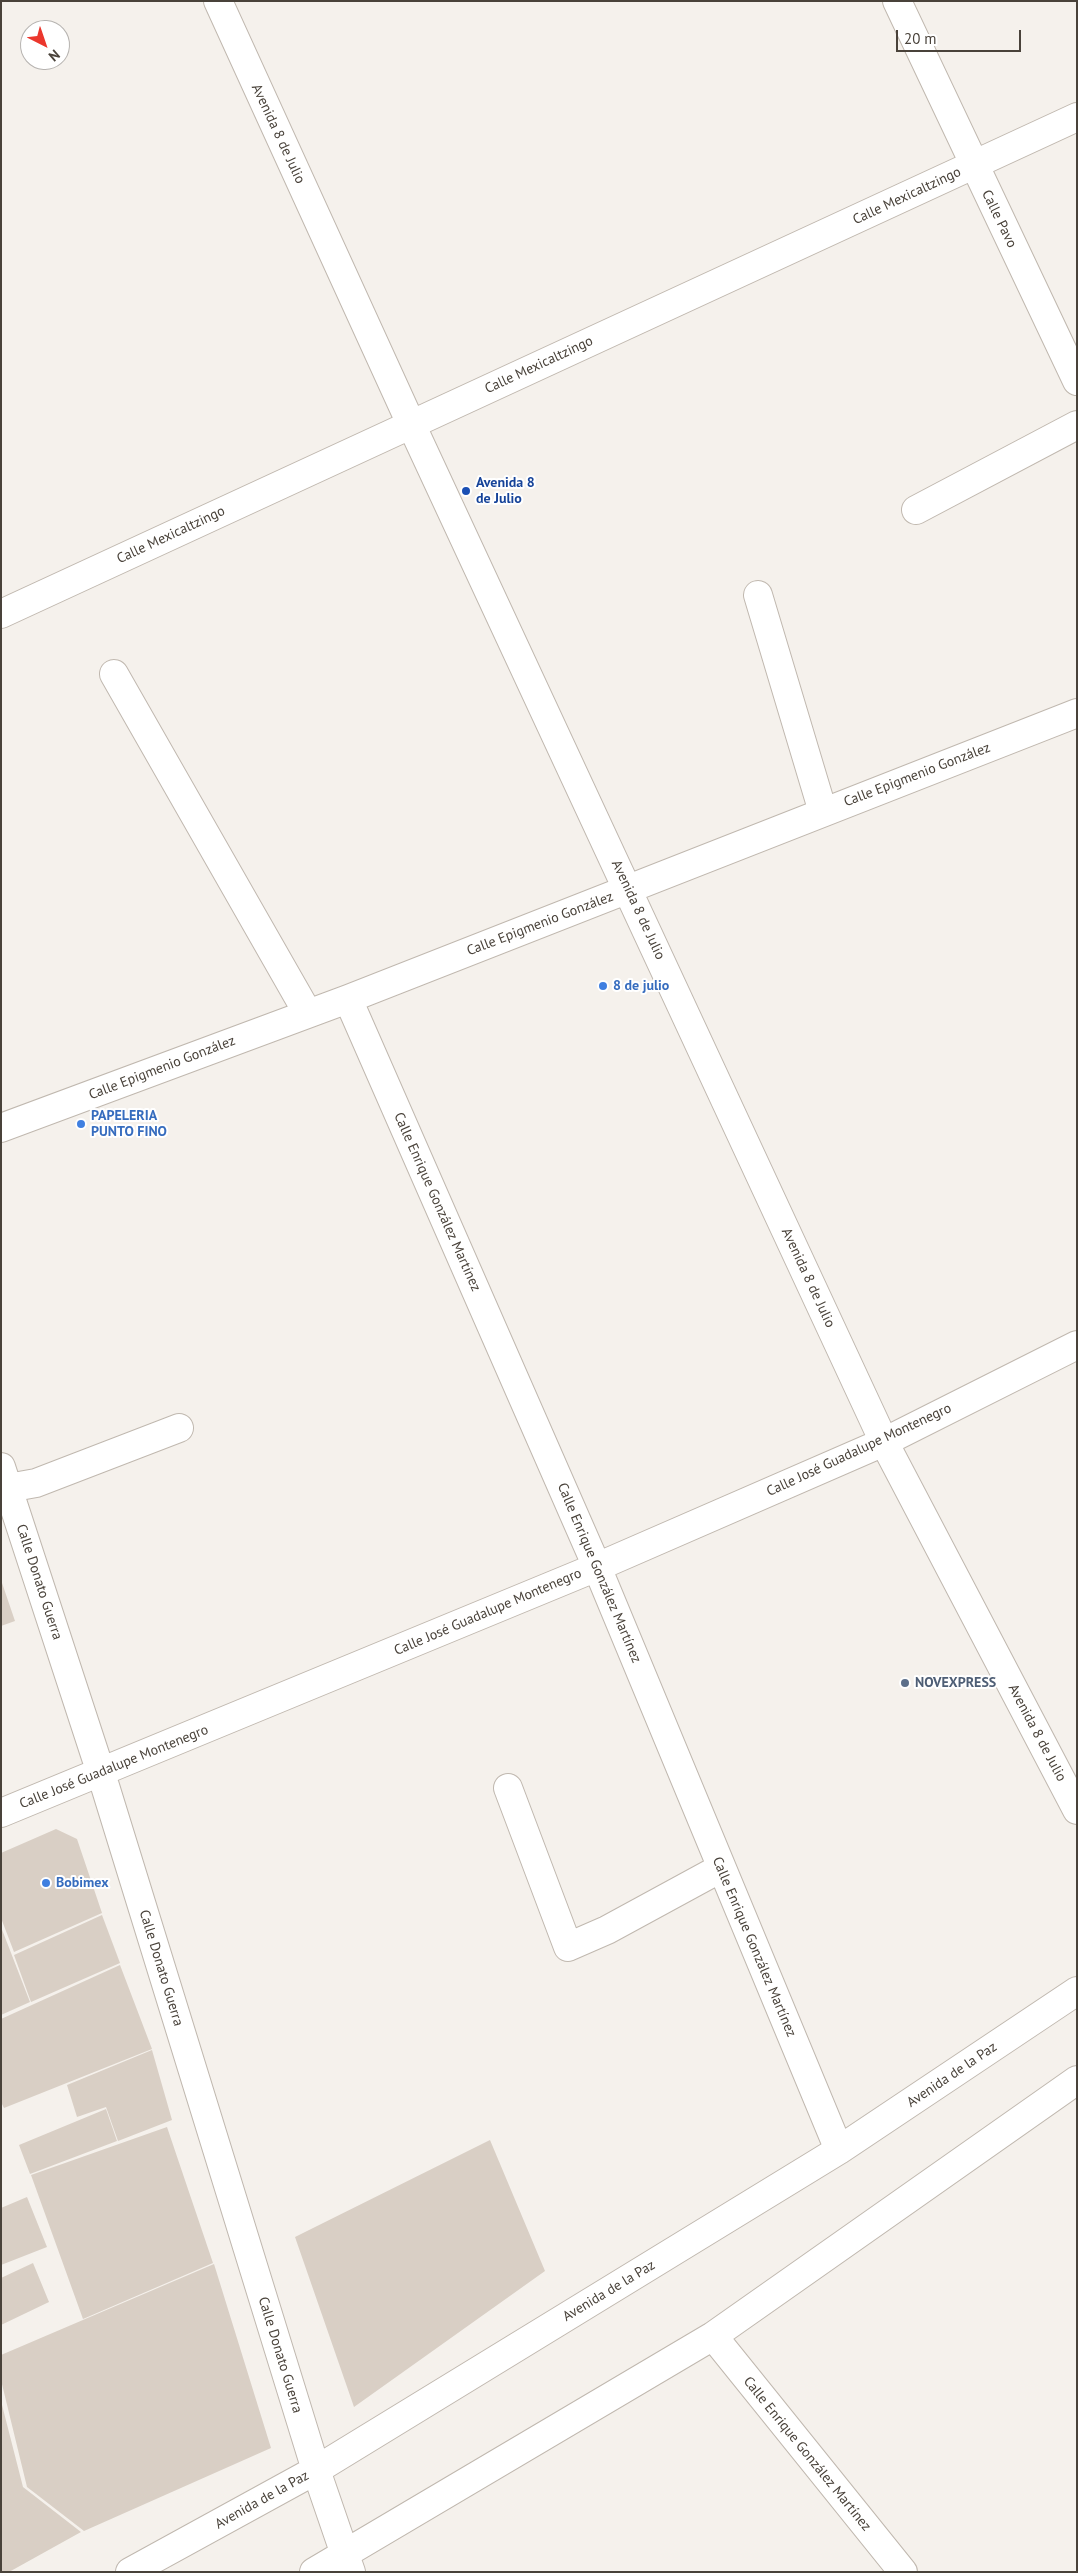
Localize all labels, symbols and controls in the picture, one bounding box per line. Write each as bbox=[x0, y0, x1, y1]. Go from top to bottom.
north arrow bbox=[20, 20, 70, 70]
scale bar bbox=[898, 20, 1023, 52]
text: 20 m bbox=[904, 29, 937, 48]
text: N bbox=[45, 46, 64, 65]
street label: Avenida 8 de Julio bbox=[248, 82, 308, 186]
street label: Calle Mexicaltzingo bbox=[850, 164, 964, 228]
street label: Calle Pavo bbox=[978, 187, 1020, 251]
street label: Calle Mexicaltzingo bbox=[482, 333, 596, 397]
place label: Avenida 8 de Julio bbox=[476, 475, 535, 508]
marker: Avenida 8 de Julio bbox=[460, 485, 472, 497]
street label: Calle Mexicaltzingo bbox=[114, 503, 228, 567]
street label: Calle Epigmenio González bbox=[841, 739, 993, 811]
street label: Avenida 8 de Julio bbox=[608, 858, 668, 962]
street label: Calle Epigmenio González bbox=[464, 888, 616, 960]
place label: 8 de julio bbox=[613, 978, 669, 994]
marker: 8 de julio bbox=[597, 980, 609, 992]
street label: Calle Epigmenio González bbox=[86, 1032, 238, 1104]
place label: PAPELERIA PUNTO FINO bbox=[91, 1108, 167, 1140]
street label: Calle Enrique González Martínez bbox=[390, 1110, 484, 1294]
marker: PAPELERIA PUNTO FINO bbox=[75, 1118, 87, 1130]
street label: Avenida 8 de Julio bbox=[778, 1226, 838, 1330]
street label: Calle José Guadalupe Montenegro bbox=[764, 1400, 954, 1500]
street label: Calle Enrique González Martínez bbox=[553, 1480, 645, 1666]
street label: Calle Donato Guerra bbox=[12, 1522, 66, 1642]
street label: Calle José Guadalupe Montenegro bbox=[392, 1565, 584, 1659]
place label: NOVEXPRESS bbox=[915, 1675, 996, 1691]
marker: NOVEXPRESS bbox=[899, 1677, 911, 1689]
street label: Avenida 8 de Julio bbox=[1004, 1681, 1070, 1785]
street label: Calle José Guadalupe Montenegro bbox=[17, 1721, 211, 1813]
street label: Calle Enrique González Martínez bbox=[708, 1854, 800, 2040]
place label: Bobimex bbox=[56, 1875, 108, 1891]
marker: Bobimex bbox=[40, 1877, 52, 1889]
street label: Calle Donato Guerra bbox=[135, 1908, 187, 2028]
street label: Avenida de la Paz bbox=[904, 2039, 1000, 2111]
street label: Avenida de la Paz bbox=[560, 2257, 658, 2325]
street label: Calle Donato Guerra bbox=[254, 2295, 306, 2415]
street label: Calle Enrique González Martínez bbox=[739, 2373, 875, 2535]
street label: Avenida de la Paz bbox=[212, 2467, 312, 2533]

